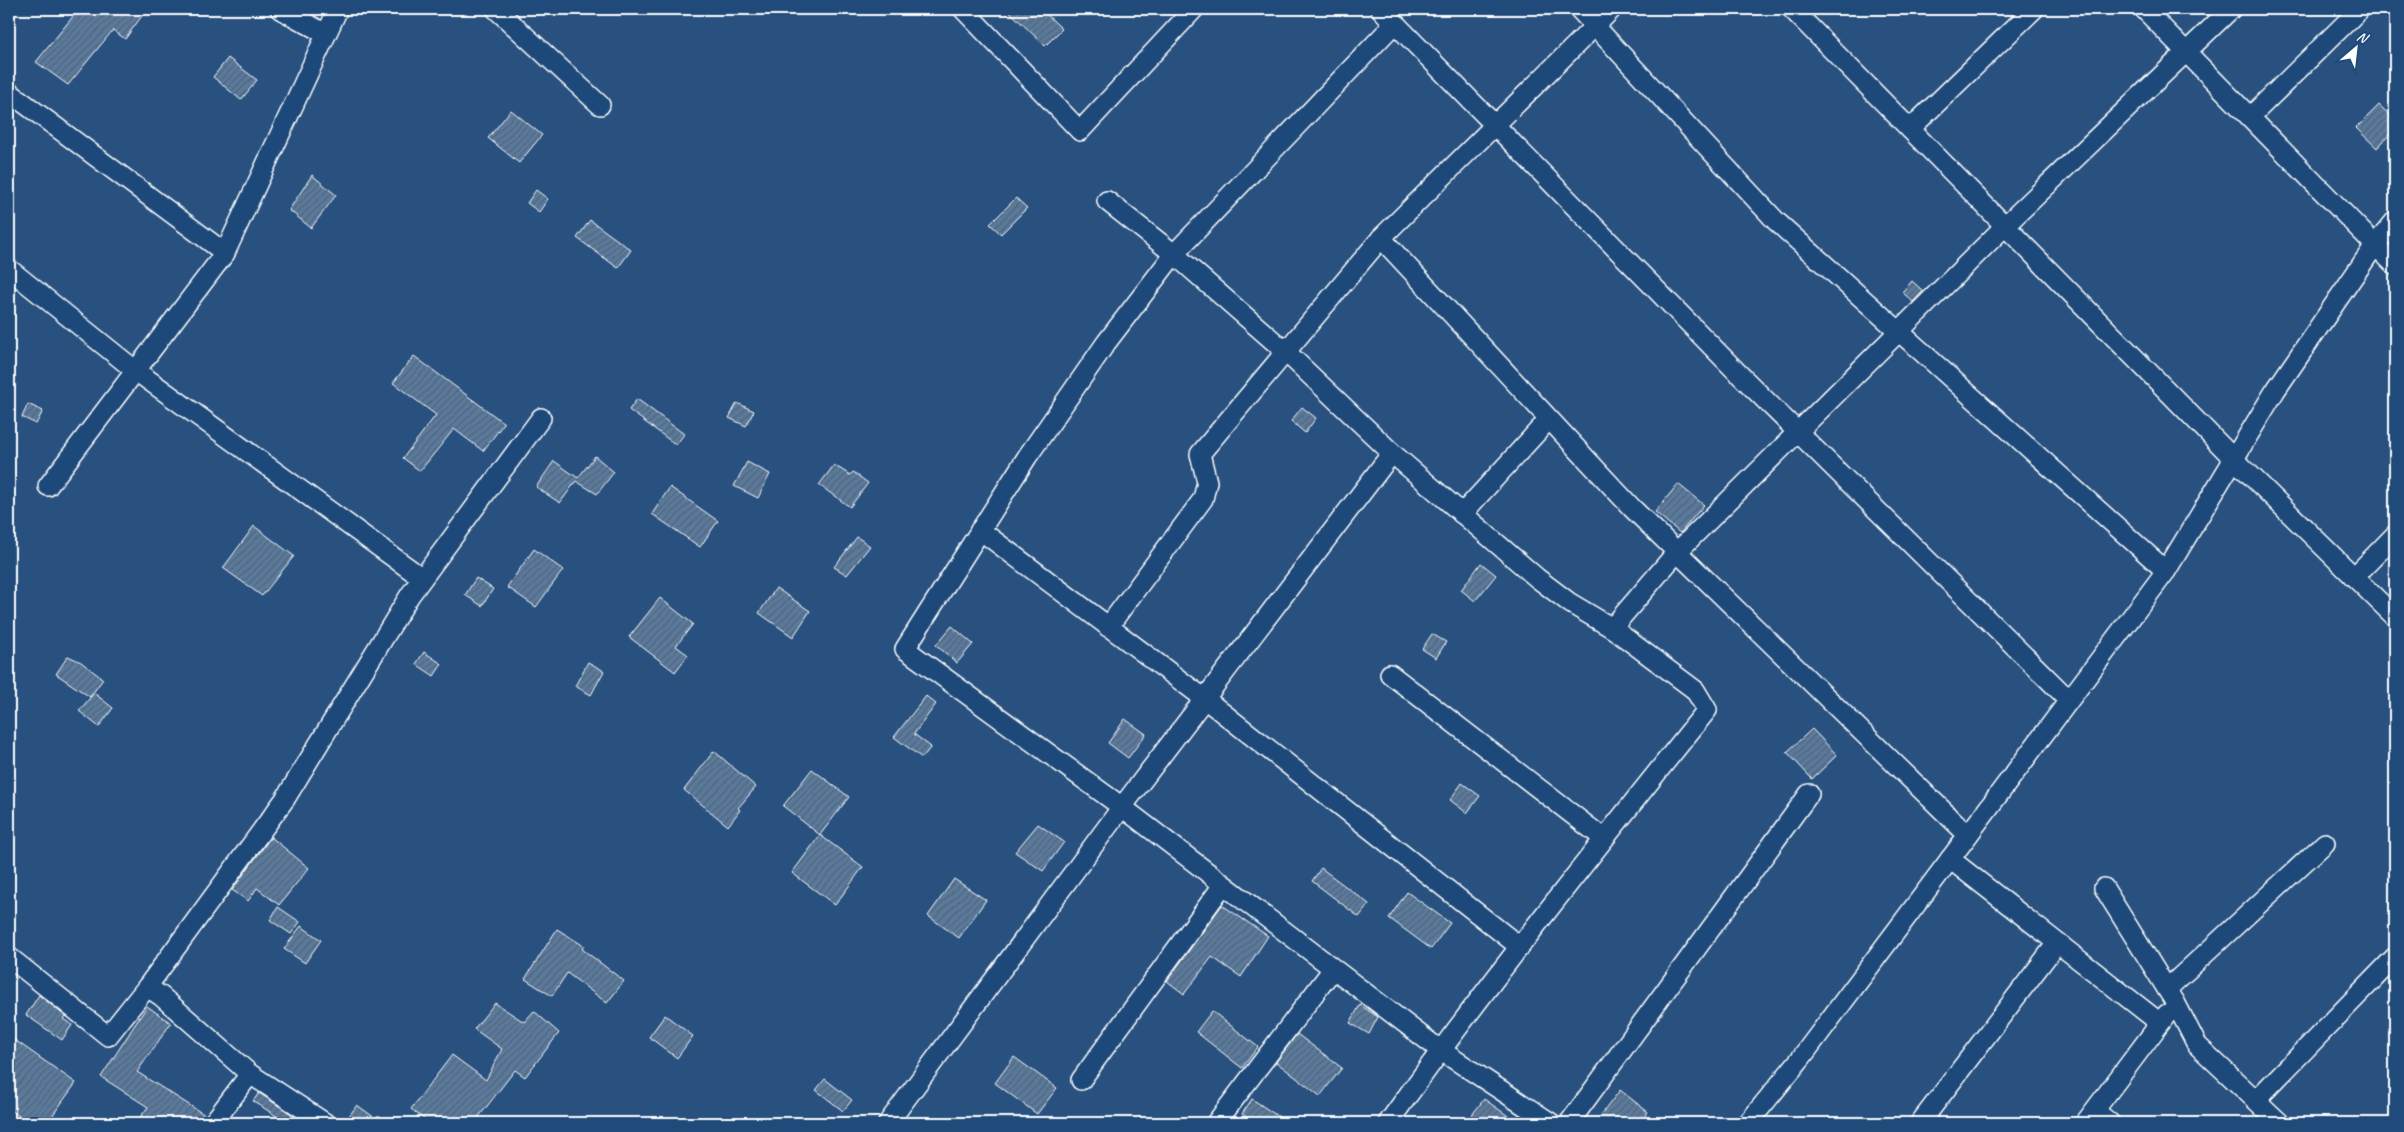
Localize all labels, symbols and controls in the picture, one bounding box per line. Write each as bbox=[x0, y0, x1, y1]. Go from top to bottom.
north arrow bbox=[2332, 22, 2382, 72]
text: N bbox=[2354, 27, 2372, 48]

